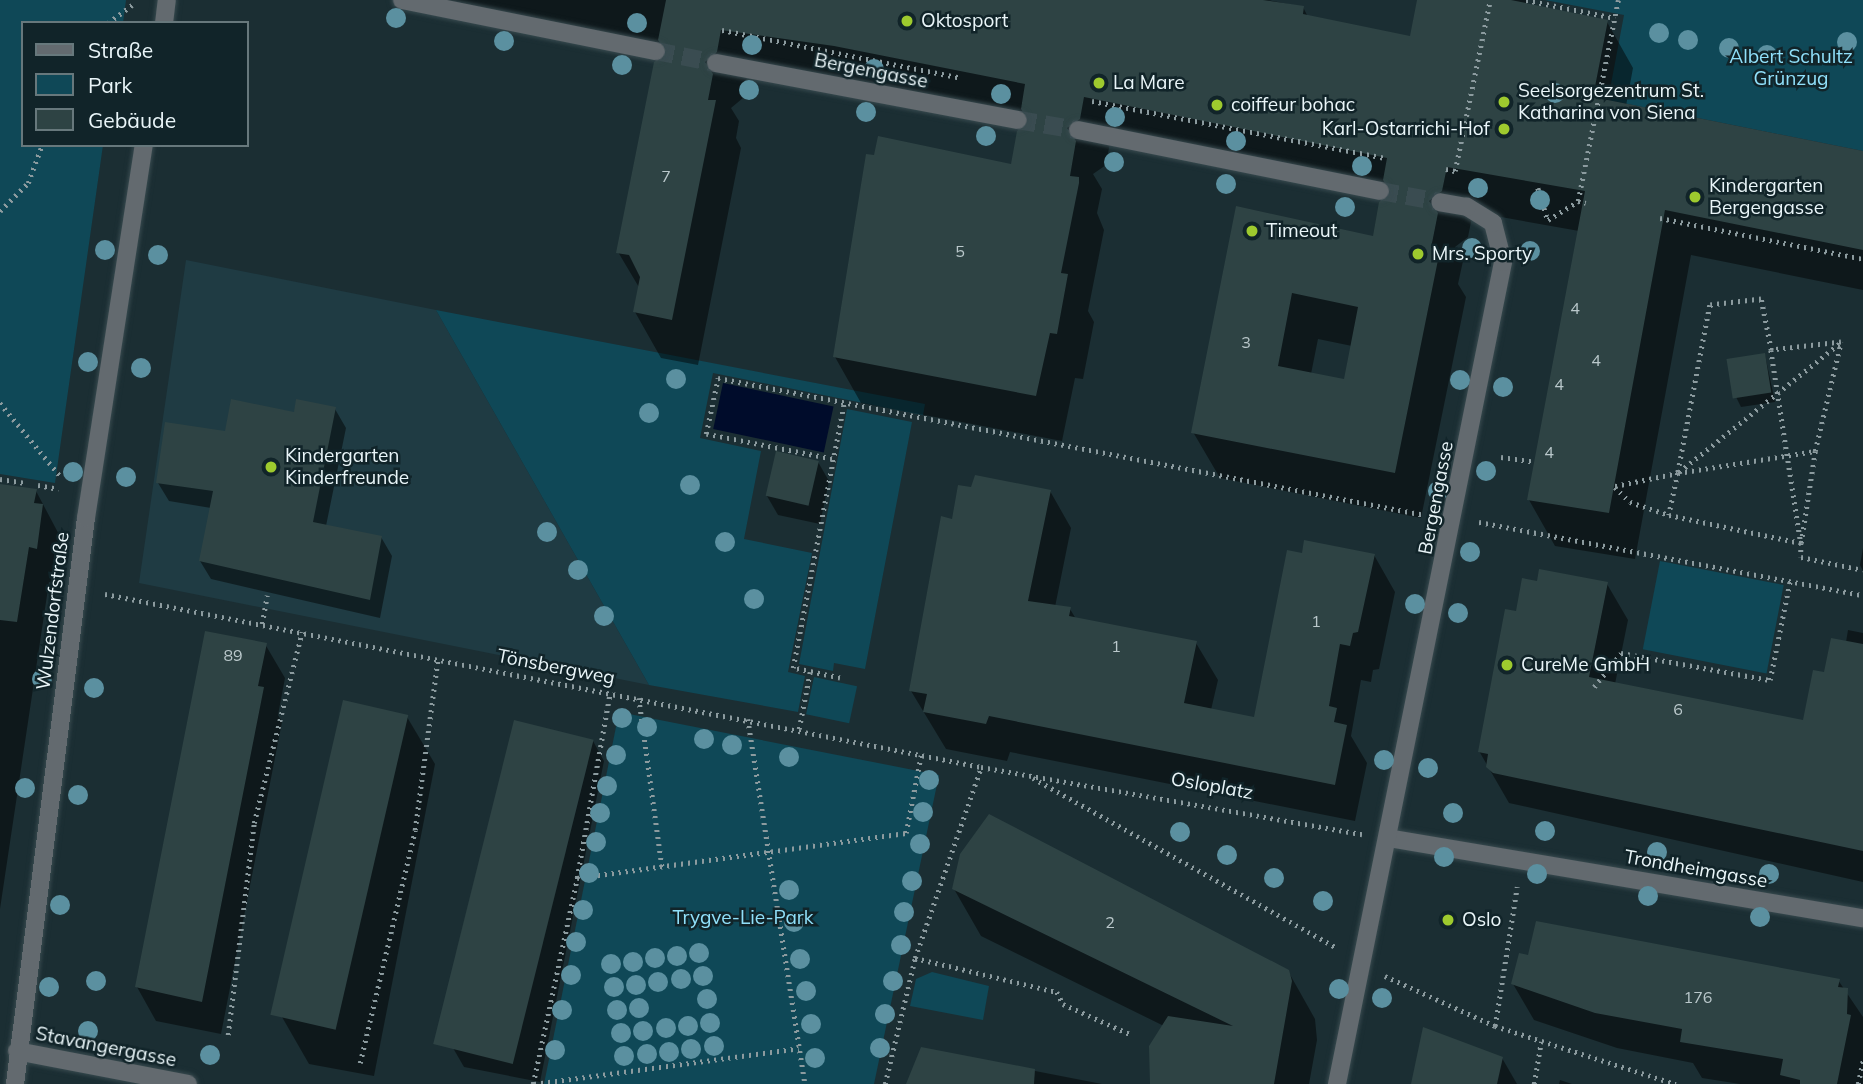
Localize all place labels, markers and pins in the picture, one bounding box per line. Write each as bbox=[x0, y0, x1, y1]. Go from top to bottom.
place label: Oktosport bbox=[921, 10, 1008, 32]
marker: Oktosport bbox=[899, 13, 915, 29]
place label: La Mare bbox=[1113, 72, 1185, 94]
marker: La Mare bbox=[1091, 75, 1107, 91]
place label: Seelsorgezentrum St. Katharina von Siena bbox=[1518, 80, 1704, 124]
place label: coiffeur bohac bbox=[1231, 94, 1355, 116]
marker: Seelsorgezentrum St. Katharina von Siena bbox=[1496, 94, 1512, 110]
marker: coiffeur bohac bbox=[1209, 97, 1225, 113]
place label: Karl-Ostarrichi-Hof bbox=[1322, 118, 1490, 140]
marker: Karl-Ostarrichi-Hof bbox=[1496, 121, 1512, 137]
place label: Kindergarten Bergengasse bbox=[1709, 175, 1824, 219]
marker: Kindergarten Bergengasse bbox=[1687, 189, 1703, 205]
place label: Timeout bbox=[1266, 220, 1337, 242]
marker: Timeout bbox=[1244, 223, 1260, 239]
place label: Mrs. Sporty bbox=[1432, 243, 1532, 265]
marker: Mrs. Sporty bbox=[1410, 246, 1426, 262]
place label: Kindergarten Kinderfreunde bbox=[285, 445, 409, 489]
marker: Kindergarten Kinderfreunde bbox=[263, 459, 279, 475]
place label: CureMe GmbH bbox=[1521, 654, 1650, 676]
marker: CureMe GmbH bbox=[1499, 657, 1515, 673]
place label: Oslo bbox=[1462, 909, 1501, 931]
marker: Oslo bbox=[1440, 912, 1456, 928]

